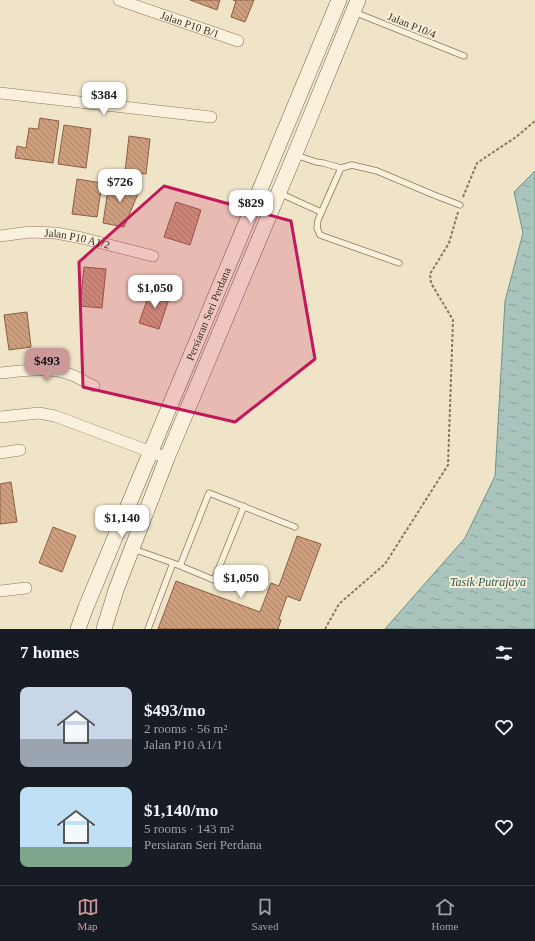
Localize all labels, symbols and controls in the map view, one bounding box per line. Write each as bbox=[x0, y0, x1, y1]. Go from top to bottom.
street label: Jalan P10 B/1 bbox=[159, 9, 221, 40]
street label: Jalan P10/4 bbox=[386, 10, 438, 40]
pin: $384 bbox=[80, 82, 128, 116]
text: $384 bbox=[91, 87, 117, 102]
pin: $726 bbox=[96, 169, 144, 203]
text: $726 bbox=[107, 174, 133, 189]
pin: $829 bbox=[227, 190, 275, 224]
text: $829 bbox=[238, 195, 264, 210]
street label: Jalan P10 A1/2 bbox=[44, 227, 111, 251]
street label: Persiaran Seri Perdana bbox=[183, 265, 233, 362]
pin: $1,050 bbox=[122, 275, 188, 309]
text: $1,050 bbox=[137, 280, 173, 295]
pin: $493 bbox=[23, 348, 71, 382]
text: $493 bbox=[34, 353, 60, 368]
pin: $1,140 bbox=[89, 505, 155, 539]
text: $1,140 bbox=[104, 510, 140, 525]
pin: $1,050 bbox=[208, 565, 274, 599]
text: $1,050 bbox=[223, 570, 259, 585]
water label: Tasik Putrajaya bbox=[450, 575, 526, 589]
icon: filters bbox=[493, 642, 515, 664]
text: 7 homes bbox=[20, 643, 79, 662]
text: $493/mo bbox=[144, 701, 205, 720]
icon: home bbox=[52, 703, 100, 751]
icon: heart bbox=[493, 716, 515, 738]
text: 2 rooms · 56 m² bbox=[144, 721, 227, 736]
text: Jalan P10 A1/1 bbox=[144, 737, 223, 752]
text: $1,140/mo bbox=[144, 801, 218, 820]
icon: home bbox=[52, 803, 100, 851]
icon: heart bbox=[493, 816, 515, 838]
text: 5 rooms · 143 m² bbox=[144, 821, 234, 836]
text: Persiaran Seri Perdana bbox=[144, 837, 262, 852]
tab: Map bbox=[77, 896, 99, 932]
tab: Saved bbox=[252, 896, 278, 932]
tab: Home bbox=[432, 896, 458, 932]

